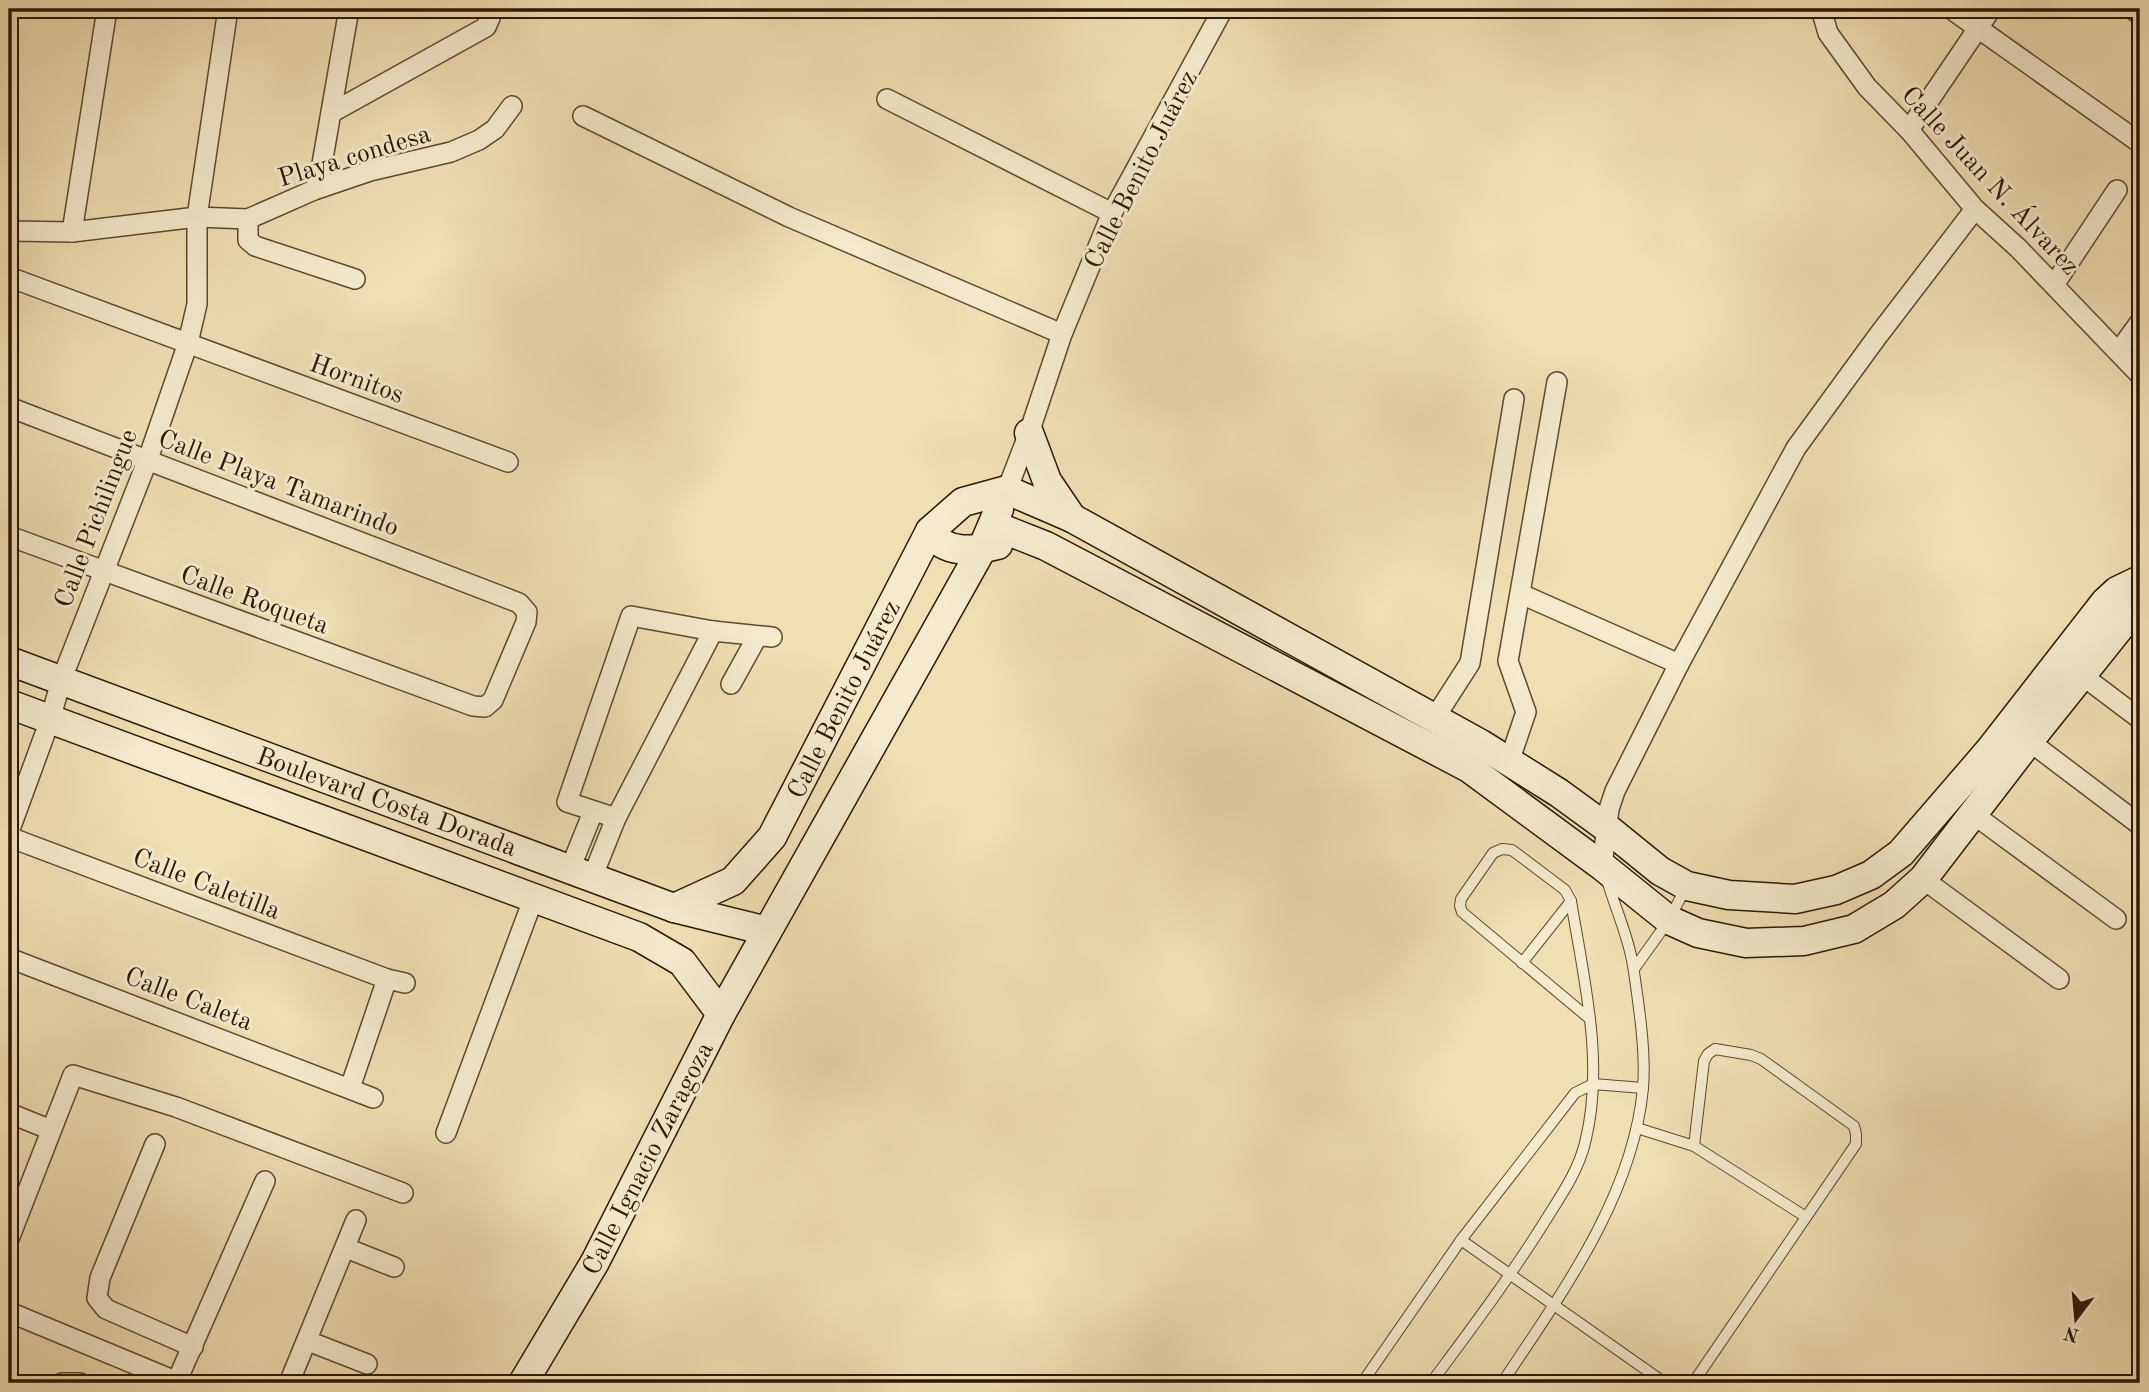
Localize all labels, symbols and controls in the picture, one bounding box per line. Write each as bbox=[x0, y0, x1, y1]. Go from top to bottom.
street label: Calle Benito Juárez bbox=[1081, 67, 1203, 273]
street label: Calle Juan N. Álvarez bbox=[1896, 79, 2086, 281]
street label: Playa condesa bbox=[275, 121, 434, 192]
street label: Hornitos bbox=[306, 351, 407, 409]
street label: Calle Pichilingue bbox=[51, 426, 143, 611]
street label: Calle Playa Tamarindo bbox=[154, 426, 402, 542]
street label: Calle Roqueta bbox=[177, 562, 332, 640]
street label: Calle Benito Juárez bbox=[784, 597, 906, 803]
street label: Boulevard Costa Dorada bbox=[253, 744, 520, 862]
street label: Calle Caletilla bbox=[129, 845, 284, 925]
street label: Calle Caleta bbox=[121, 964, 256, 1036]
street label: Calle Ignacio Zaragoza bbox=[579, 1038, 719, 1280]
north arrow bbox=[2040, 1284, 2110, 1354]
text: N bbox=[2062, 1322, 2082, 1344]

